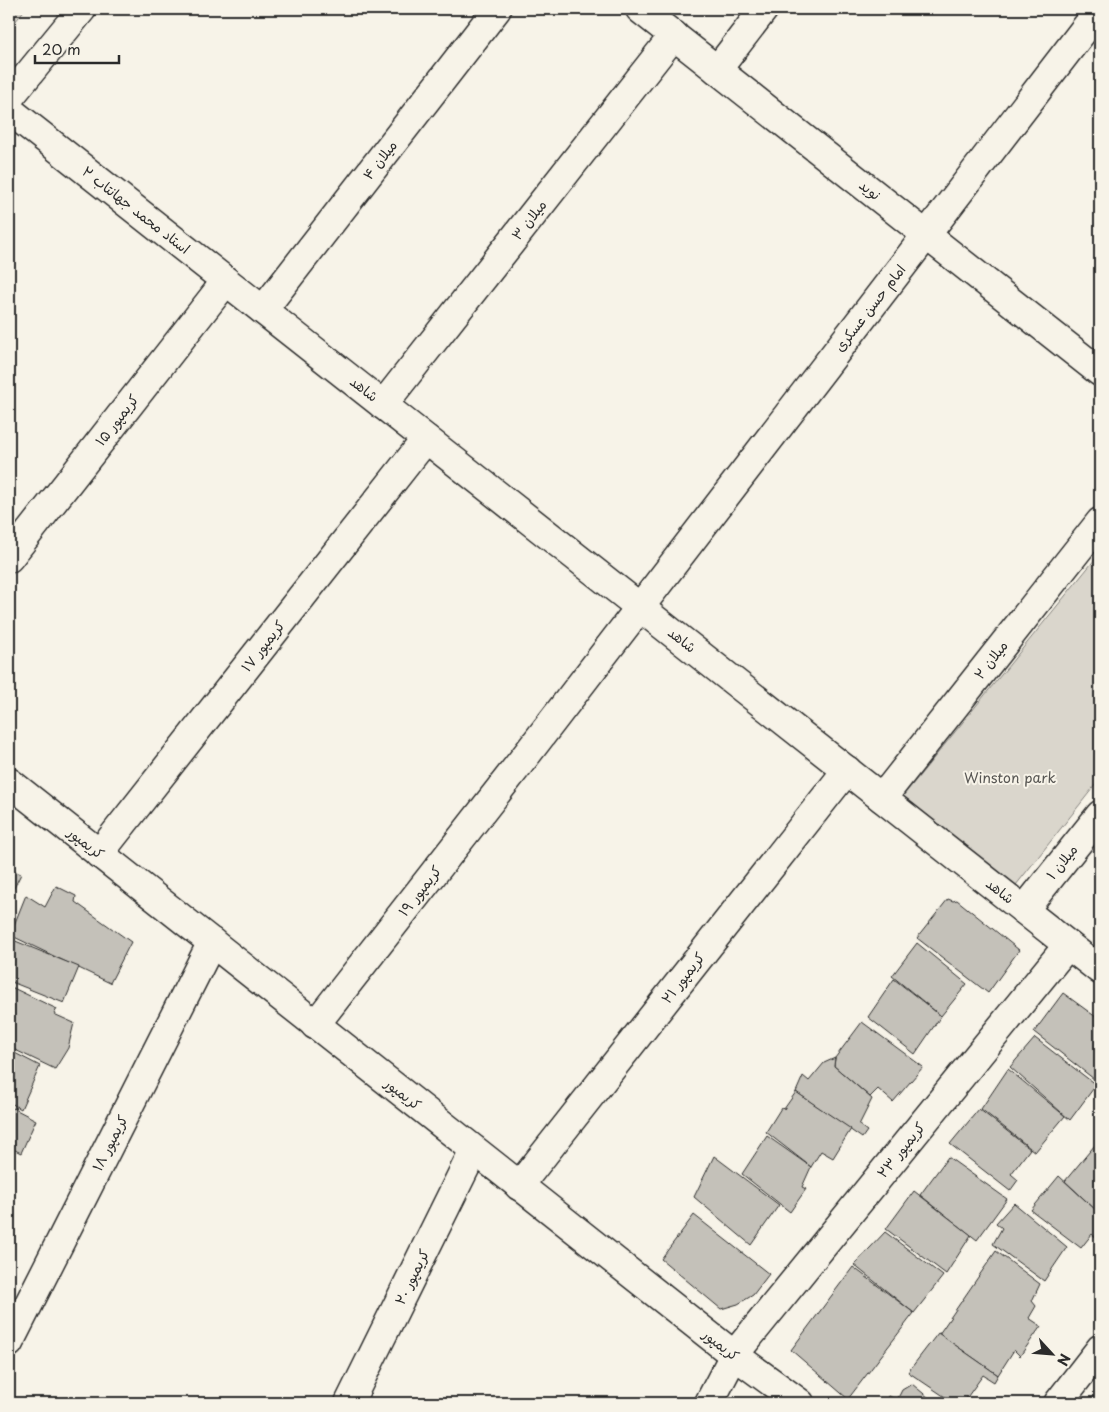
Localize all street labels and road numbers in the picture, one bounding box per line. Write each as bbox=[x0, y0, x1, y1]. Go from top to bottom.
street label: میلان ۴ bbox=[357, 135, 402, 184]
street label: استاد محمد جهانتاب ۲ bbox=[78, 161, 195, 259]
street label: نوید bbox=[855, 174, 886, 205]
street label: میلان ۳ bbox=[506, 195, 551, 244]
street label: امام حسن عسکری bbox=[829, 260, 911, 356]
street label: شاهد bbox=[346, 371, 383, 406]
street label: کریمپور ۱۵ bbox=[90, 389, 143, 450]
street label: کریمپور ۱۷ bbox=[236, 615, 290, 676]
street label: شاهد bbox=[664, 622, 701, 657]
street label: میلان ۲ bbox=[969, 636, 1012, 684]
street label: کریمپور bbox=[63, 821, 109, 864]
street label: میلان ۱ bbox=[1041, 840, 1082, 884]
street label: کریمپور ۱۹ bbox=[393, 861, 446, 921]
street label: شاهد bbox=[982, 873, 1019, 908]
street label: کریمپور ۲۱ bbox=[656, 948, 709, 1008]
street label: کریمپور bbox=[380, 1072, 426, 1115]
street label: کریمپور ۱۸ bbox=[86, 1111, 133, 1175]
street label: کریمپور ۲۳ bbox=[871, 1117, 930, 1182]
street label: کریمپور ۲۰ bbox=[389, 1245, 434, 1308]
street label: کریمپور bbox=[698, 1323, 744, 1366]

